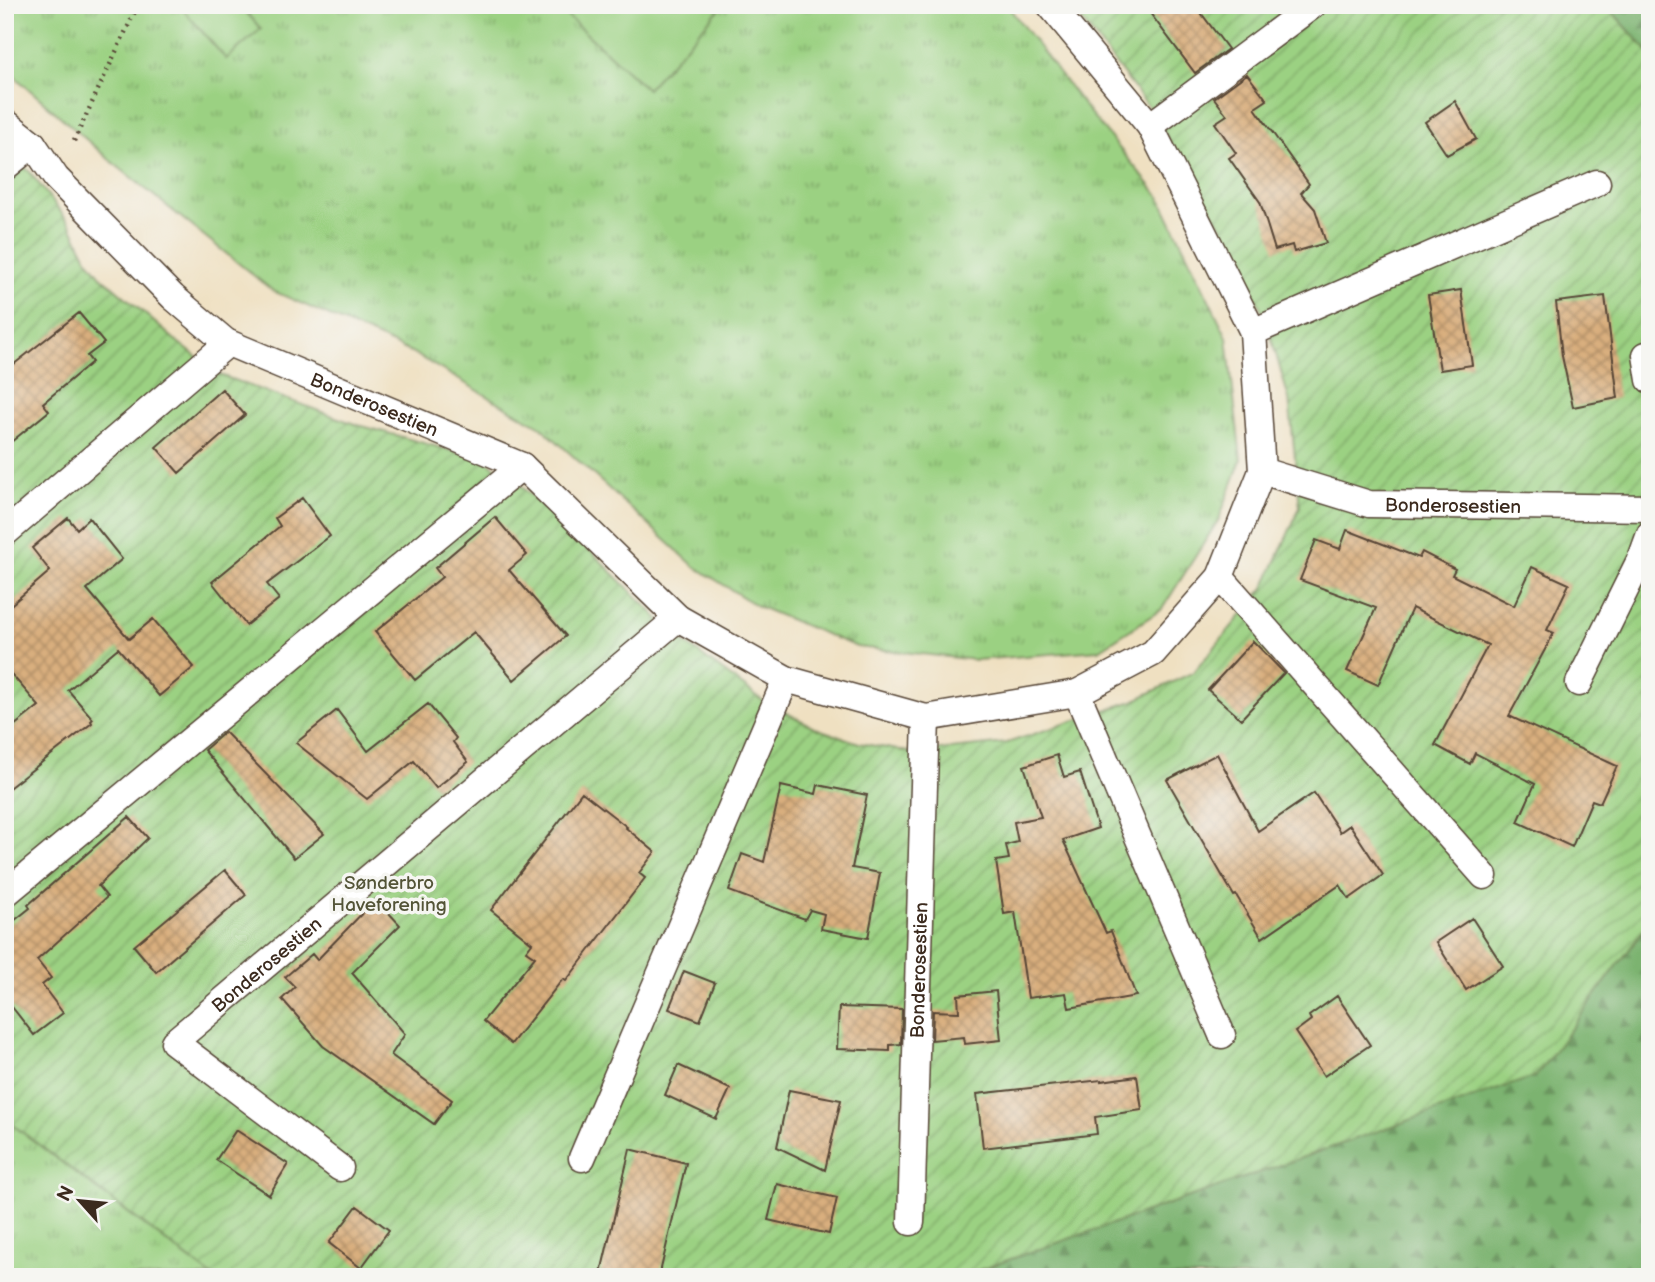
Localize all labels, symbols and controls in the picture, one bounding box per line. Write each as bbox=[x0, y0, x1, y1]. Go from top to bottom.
street label: Bonderosestien bbox=[307, 369, 441, 443]
street label: Bonderosestien bbox=[1385, 494, 1521, 519]
park label: Sønderbro Haveforening bbox=[331, 872, 447, 917]
street label: Bonderosestien bbox=[906, 902, 934, 1039]
street label: Bonderosestien bbox=[208, 913, 327, 1018]
north arrow bbox=[46, 1166, 116, 1236]
text: N bbox=[53, 1182, 80, 1206]

